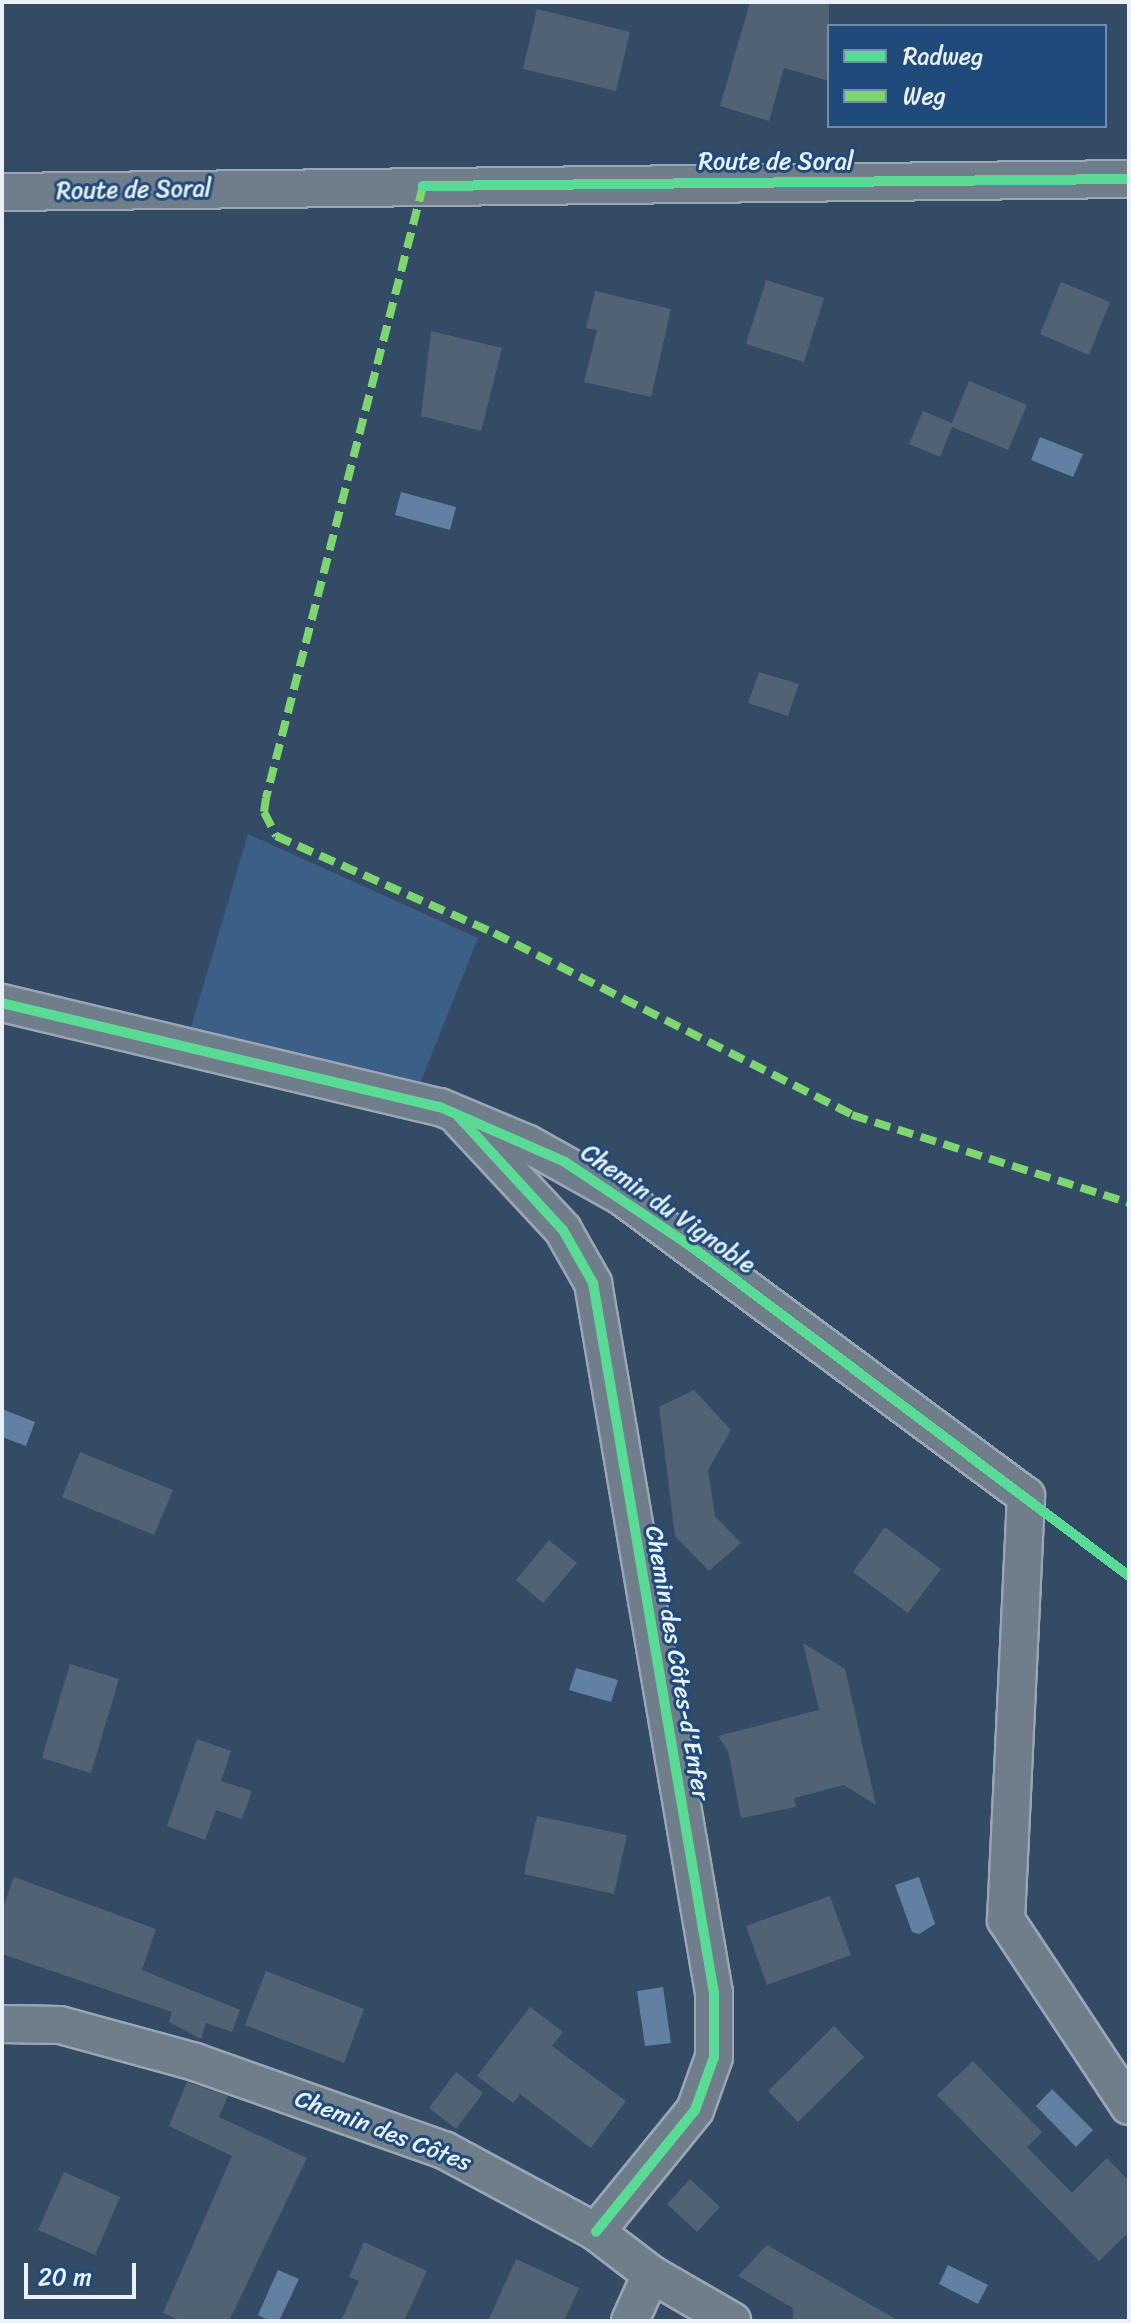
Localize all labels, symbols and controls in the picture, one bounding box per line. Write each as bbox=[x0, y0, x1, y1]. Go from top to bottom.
legend bbox=[827, 24, 1107, 128]
text: Radweg bbox=[903, 35, 983, 77]
text: Weg bbox=[903, 75, 946, 117]
street label: Route de Soral bbox=[698, 148, 854, 176]
street label: Route de Soral bbox=[56, 174, 212, 206]
street label: Chemin du Vignoble bbox=[576, 1138, 760, 1280]
street label: Chemin des Côtes-d'Enfer bbox=[639, 1523, 715, 1803]
street label: Chemin des Côtes bbox=[290, 2084, 476, 2178]
scale bar bbox=[28, 2247, 140, 2297]
text: 20 m bbox=[38, 2256, 92, 2298]

